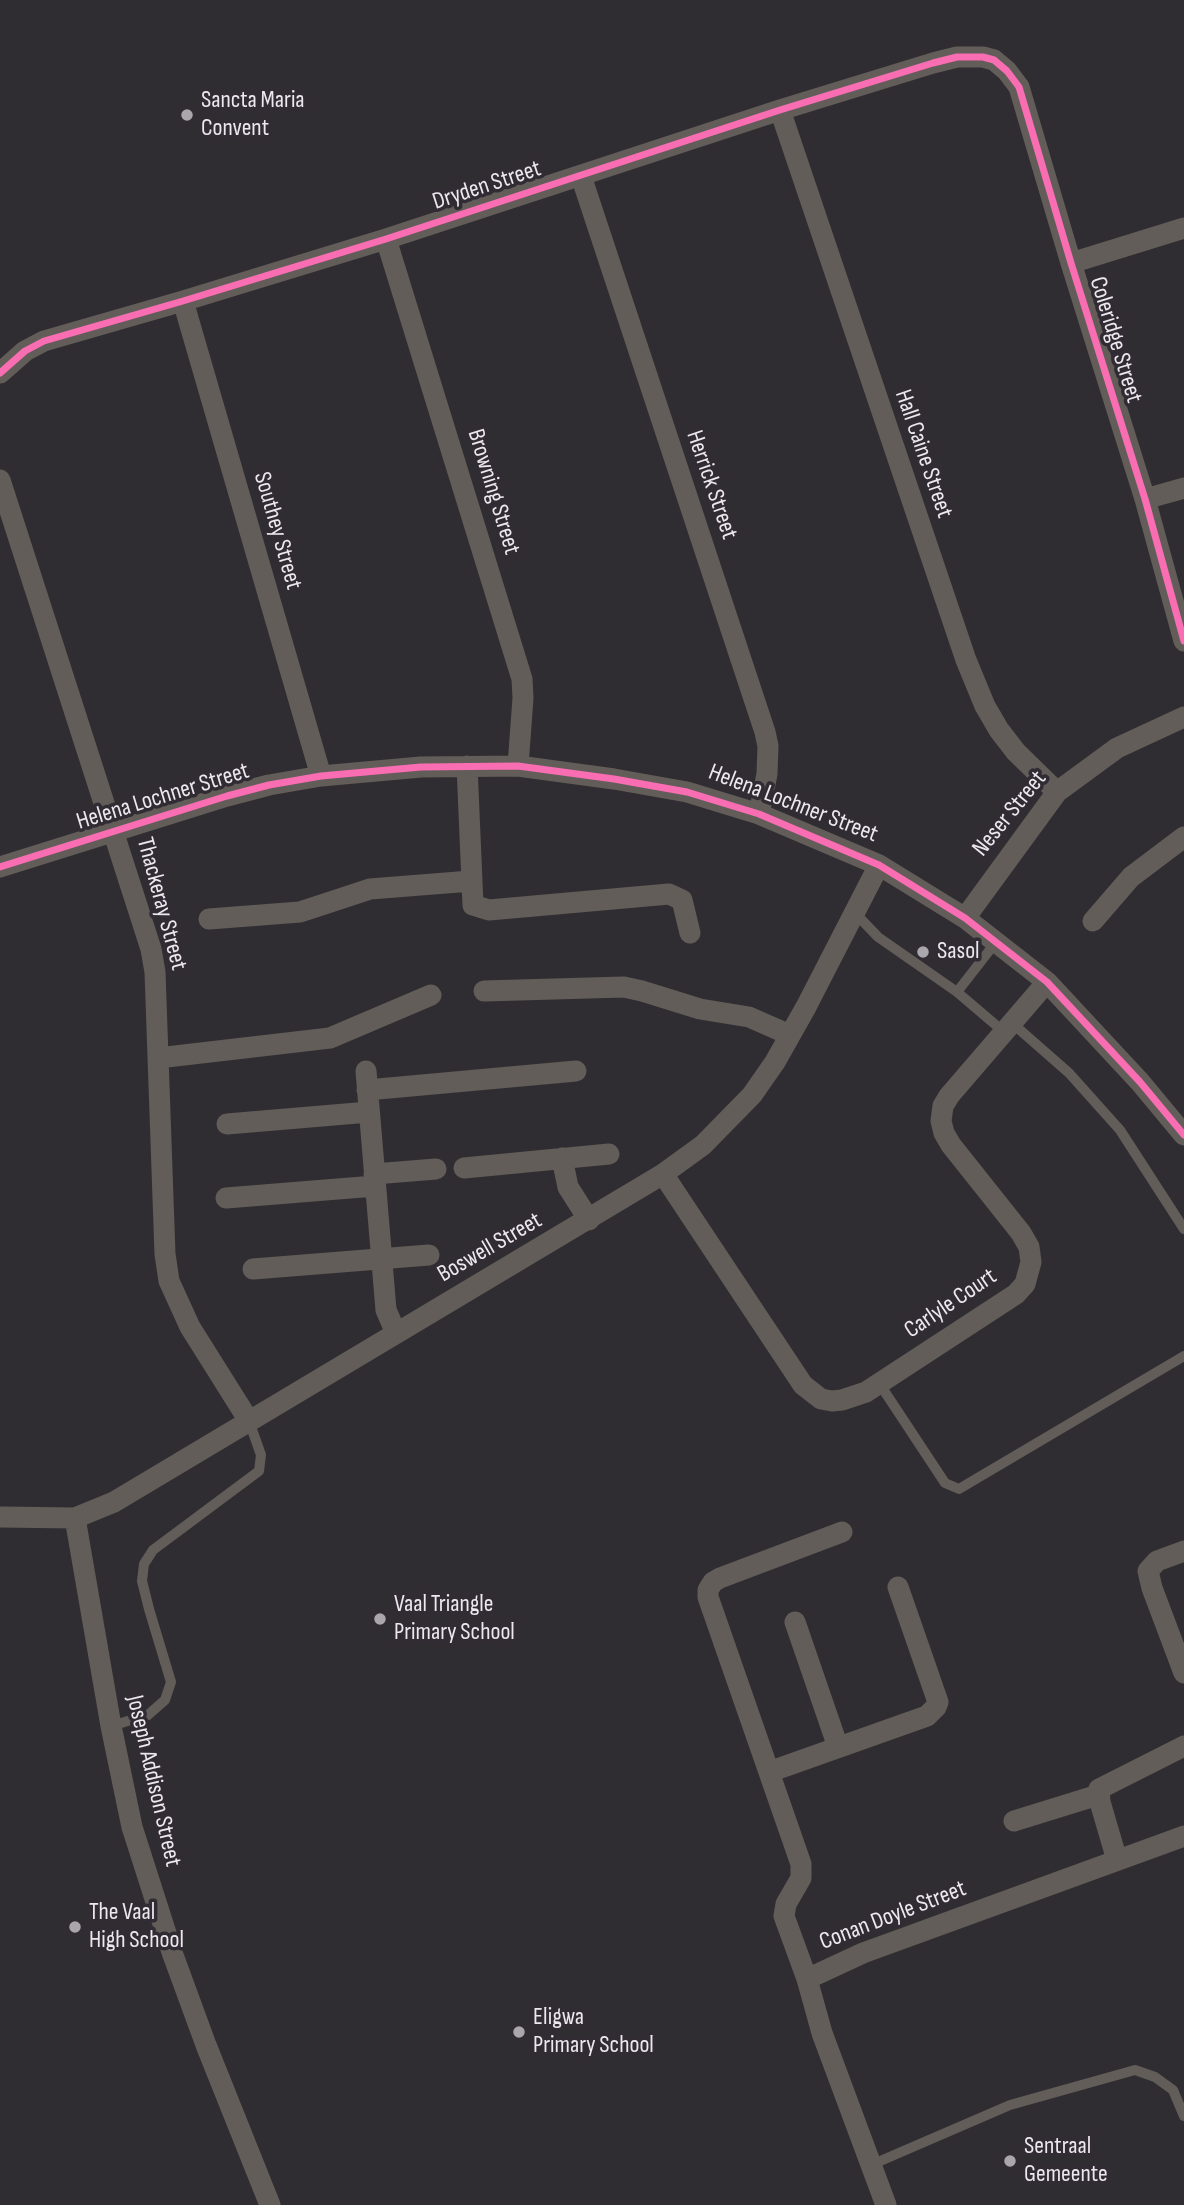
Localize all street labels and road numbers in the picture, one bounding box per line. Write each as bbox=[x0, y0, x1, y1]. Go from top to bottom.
street label: Dryden Street bbox=[429, 155, 545, 217]
street label: Coleridge Street bbox=[1082, 273, 1148, 407]
street label: Hall Caine Street bbox=[888, 386, 958, 522]
street label: Browning Street bbox=[460, 426, 526, 558]
street label: Herrick Street bbox=[679, 427, 743, 543]
street label: Southey Street bbox=[246, 469, 308, 593]
street label: Helena Lochner Street bbox=[73, 757, 253, 837]
street label: Helena Lochner Street bbox=[704, 758, 882, 850]
street label: Neser Street bbox=[967, 765, 1053, 863]
street label: Thackeray Street bbox=[129, 834, 193, 974]
street label: Boswell Street bbox=[433, 1207, 547, 1289]
street label: Carlyle Court bbox=[899, 1263, 1003, 1345]
street label: Joseph Addison Street bbox=[119, 1693, 187, 1869]
street label: Conan Doyle Street bbox=[816, 1875, 970, 1957]

